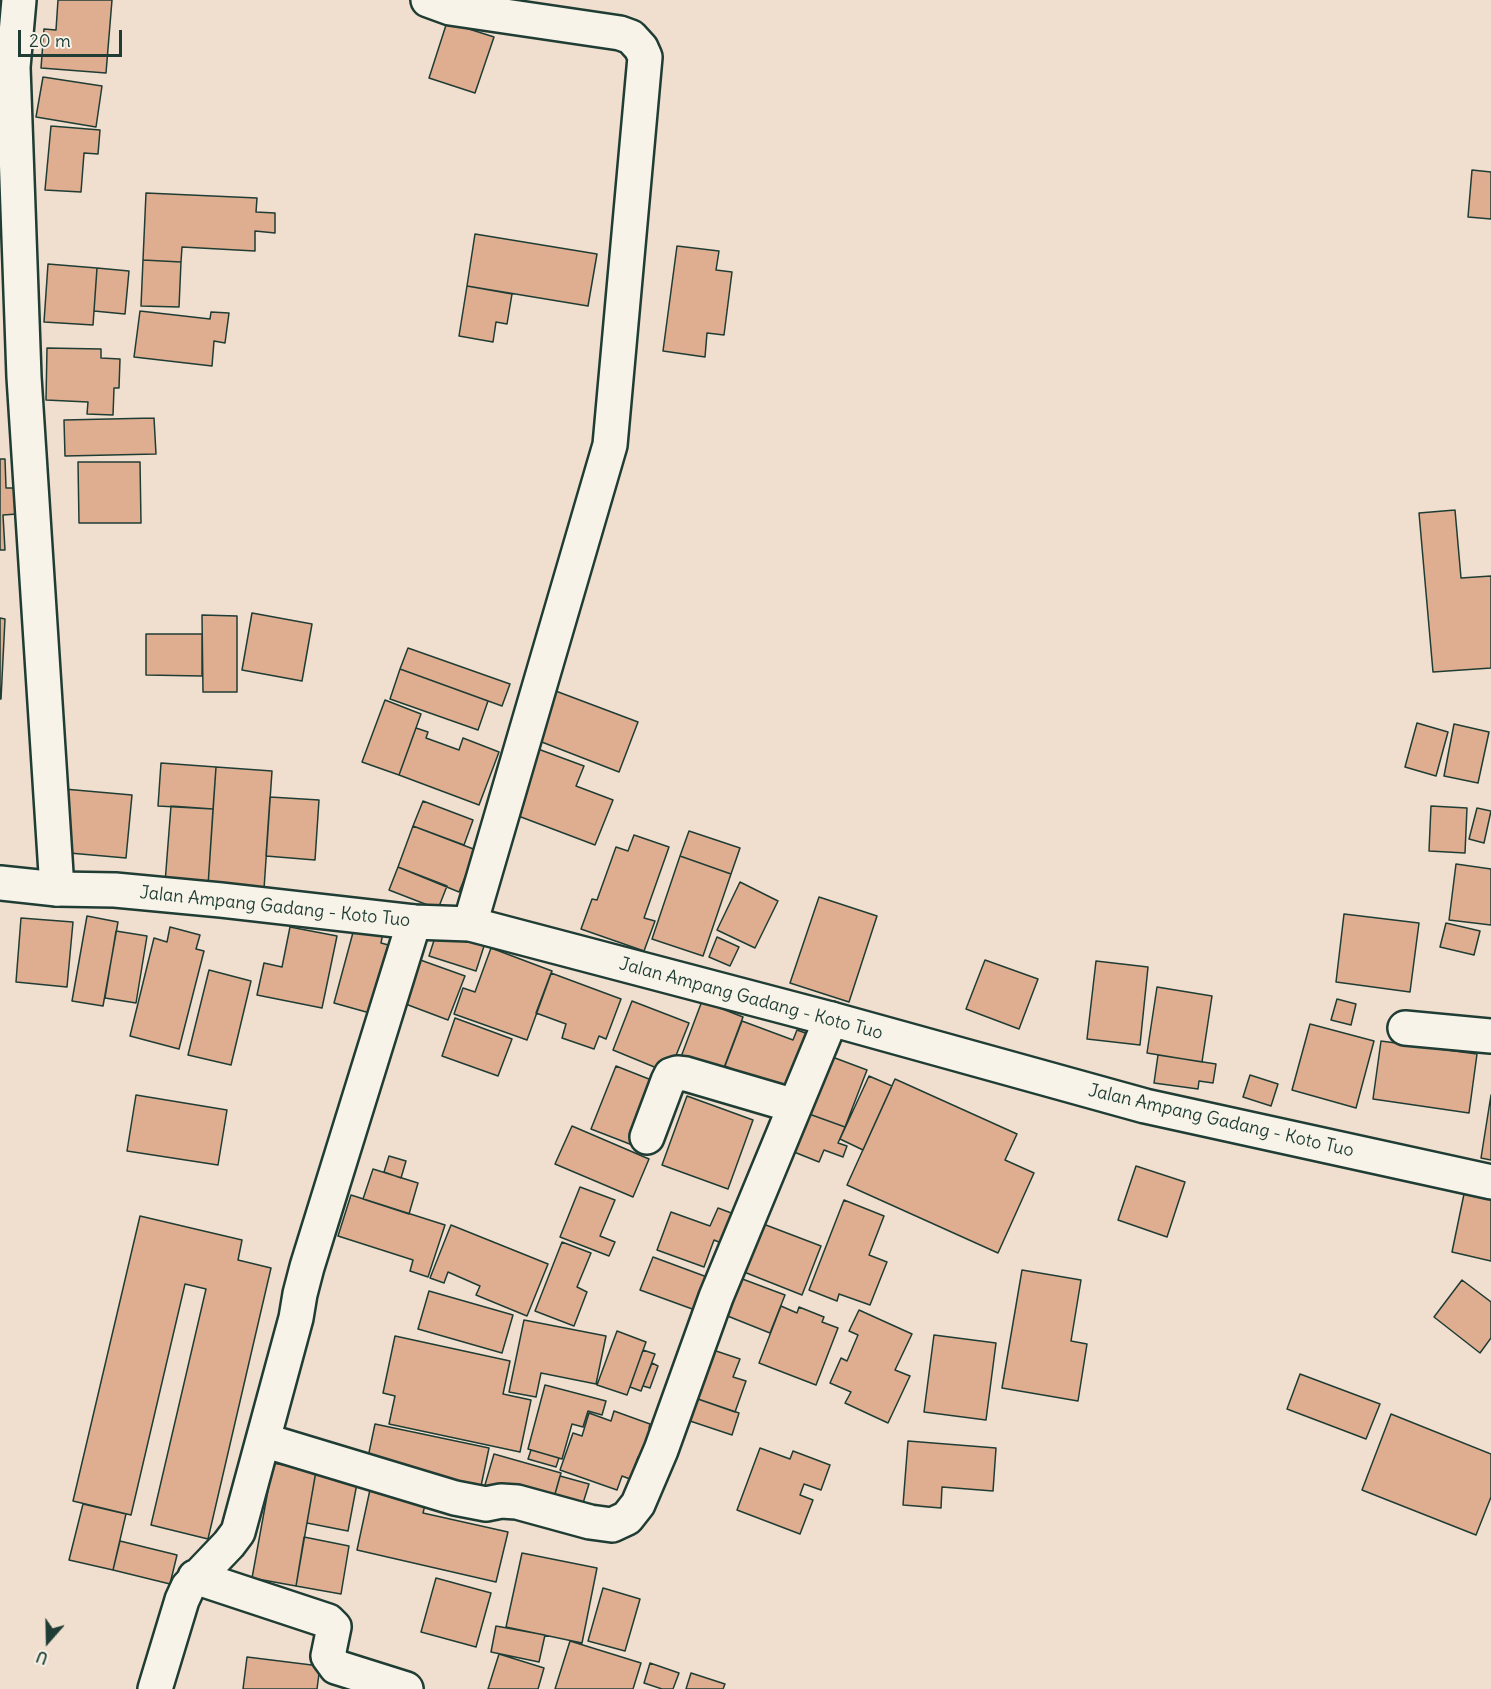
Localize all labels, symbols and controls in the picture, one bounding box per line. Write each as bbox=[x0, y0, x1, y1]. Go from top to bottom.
scale bar bbox=[21, 18, 124, 56]
text: 20 m bbox=[29, 29, 71, 52]
street label: Jalan Ampang Gadang - Koto Tuo bbox=[139, 882, 411, 932]
street label: Jalan Ampang Gadang - Koto Tuo bbox=[617, 953, 885, 1045]
street label: Jalan Ampang Gadang - Koto Tuo bbox=[1086, 1080, 1356, 1162]
north arrow bbox=[18, 1611, 78, 1671]
text: U bbox=[33, 1647, 50, 1669]

